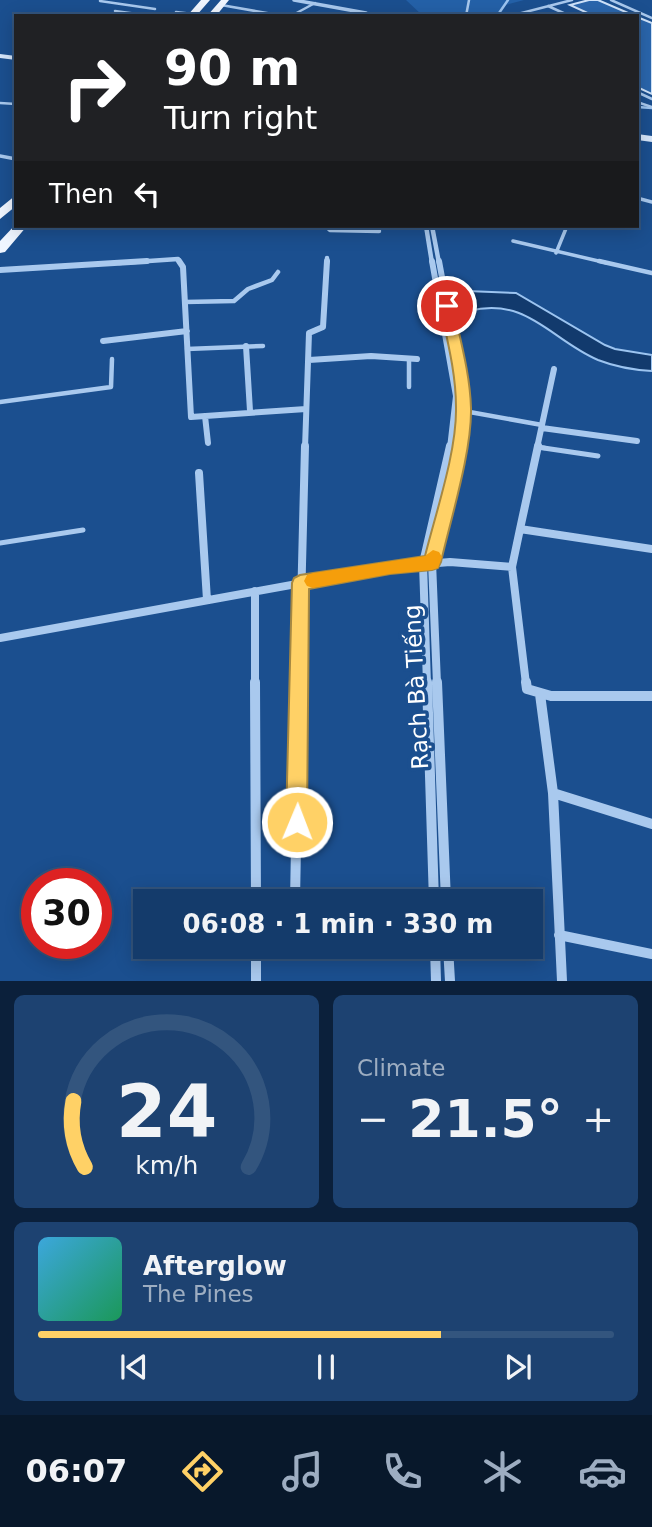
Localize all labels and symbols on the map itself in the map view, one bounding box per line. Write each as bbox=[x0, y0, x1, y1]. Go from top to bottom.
pin bbox=[417, 276, 477, 336]
street label: Rạch Bà Tiếng bbox=[399, 604, 433, 770]
position arrow bbox=[260, 785, 334, 859]
speed limit sign: 30 bbox=[21, 868, 112, 959]

